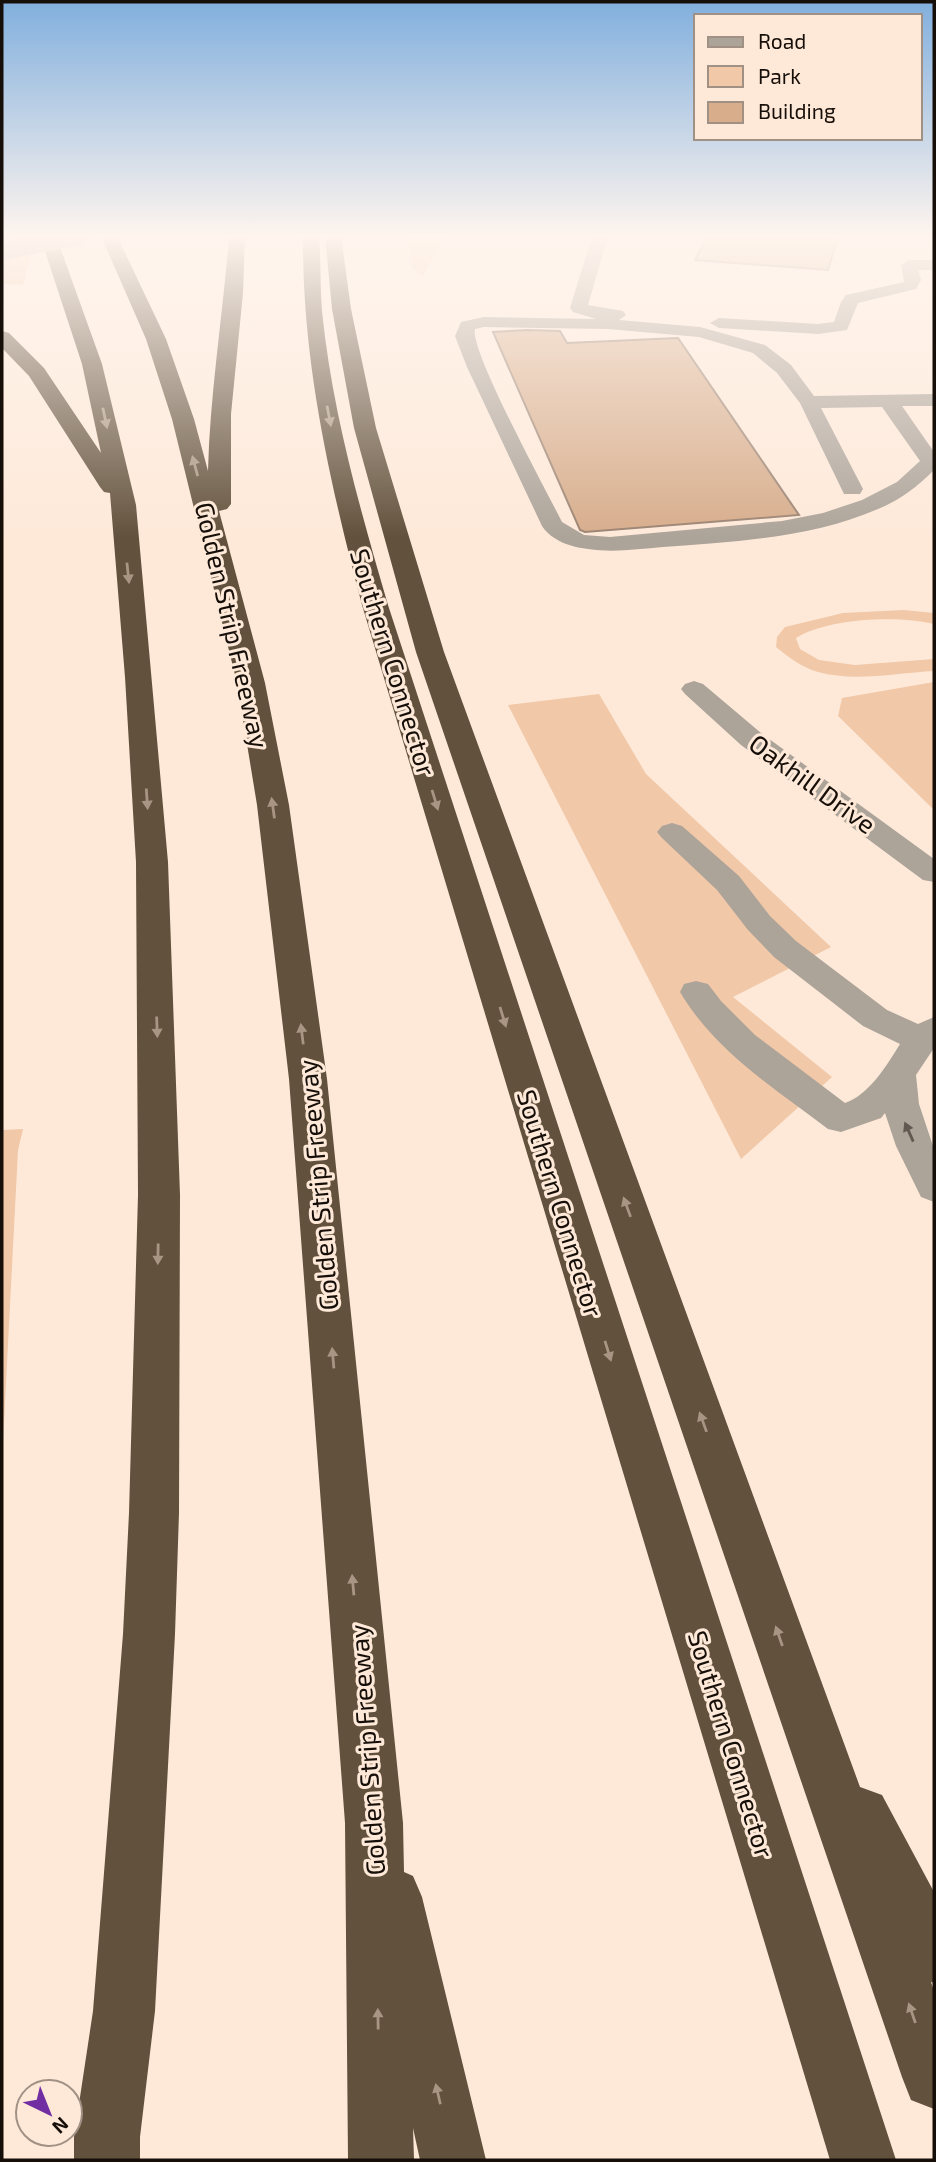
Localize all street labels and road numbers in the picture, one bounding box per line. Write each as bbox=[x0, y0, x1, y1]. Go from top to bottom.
street label: Golden Strip Freeway bbox=[190, 499, 276, 751]
street label: Southern Connector bbox=[345, 545, 443, 779]
street label: Oakhill Drive bbox=[744, 727, 882, 839]
street label: Golden Strip Freeway bbox=[291, 1058, 343, 1312]
street label: Southern Connector bbox=[512, 1086, 610, 1320]
street label: Golden Strip Freeway bbox=[342, 1623, 390, 1877]
street label: Southern Connector bbox=[683, 1627, 781, 1861]

